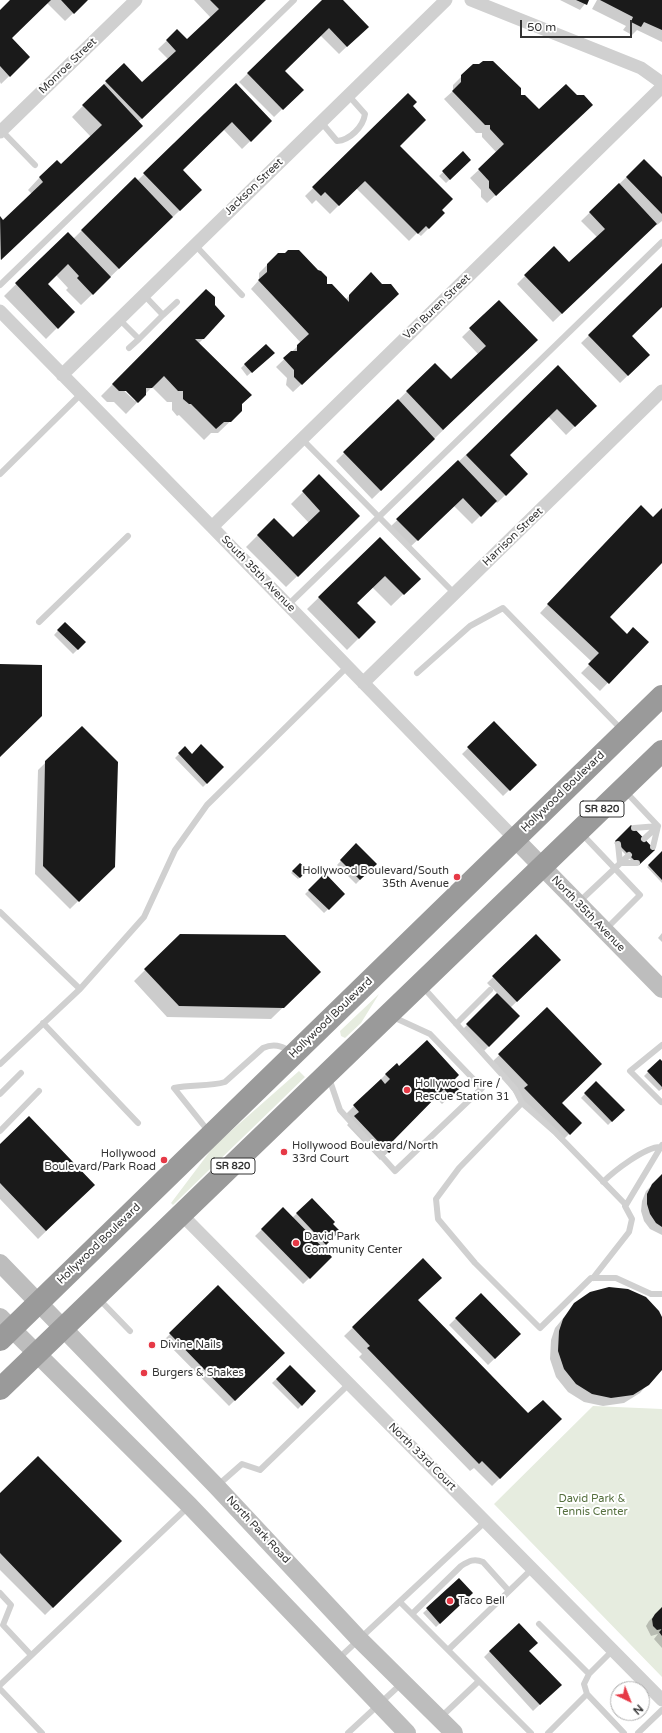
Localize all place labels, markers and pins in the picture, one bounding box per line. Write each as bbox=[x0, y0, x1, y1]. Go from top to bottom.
place label: Hollywood Boulevard/South 35th Avenue bbox=[302, 864, 449, 890]
marker: Hollywood Boulevard/South 35th Avenue bbox=[452, 872, 462, 882]
place label: Hollywood Fire / Rescue Station 31 bbox=[415, 1077, 510, 1103]
marker: Hollywood Fire / Rescue Station 31 bbox=[402, 1085, 412, 1095]
place label: Hollywood Boulevard/North 33rd Court bbox=[292, 1139, 438, 1165]
place label: Hollywood Boulevard/Park Road bbox=[44, 1147, 156, 1173]
marker: Hollywood Boulevard/North 33rd Court bbox=[279, 1147, 289, 1157]
marker: Hollywood Boulevard/Park Road bbox=[159, 1155, 169, 1165]
place label: David Park Community Center bbox=[304, 1230, 402, 1256]
marker: David Park Community Center bbox=[291, 1238, 301, 1248]
place label: Divine Nails bbox=[160, 1338, 221, 1352]
marker: Divine Nails bbox=[147, 1340, 157, 1350]
place label: Burgers & Shakes bbox=[152, 1366, 244, 1380]
marker: Burgers & Shakes bbox=[139, 1368, 149, 1378]
place label: Taco Bell bbox=[458, 1594, 505, 1608]
marker: Taco Bell bbox=[445, 1596, 455, 1606]

